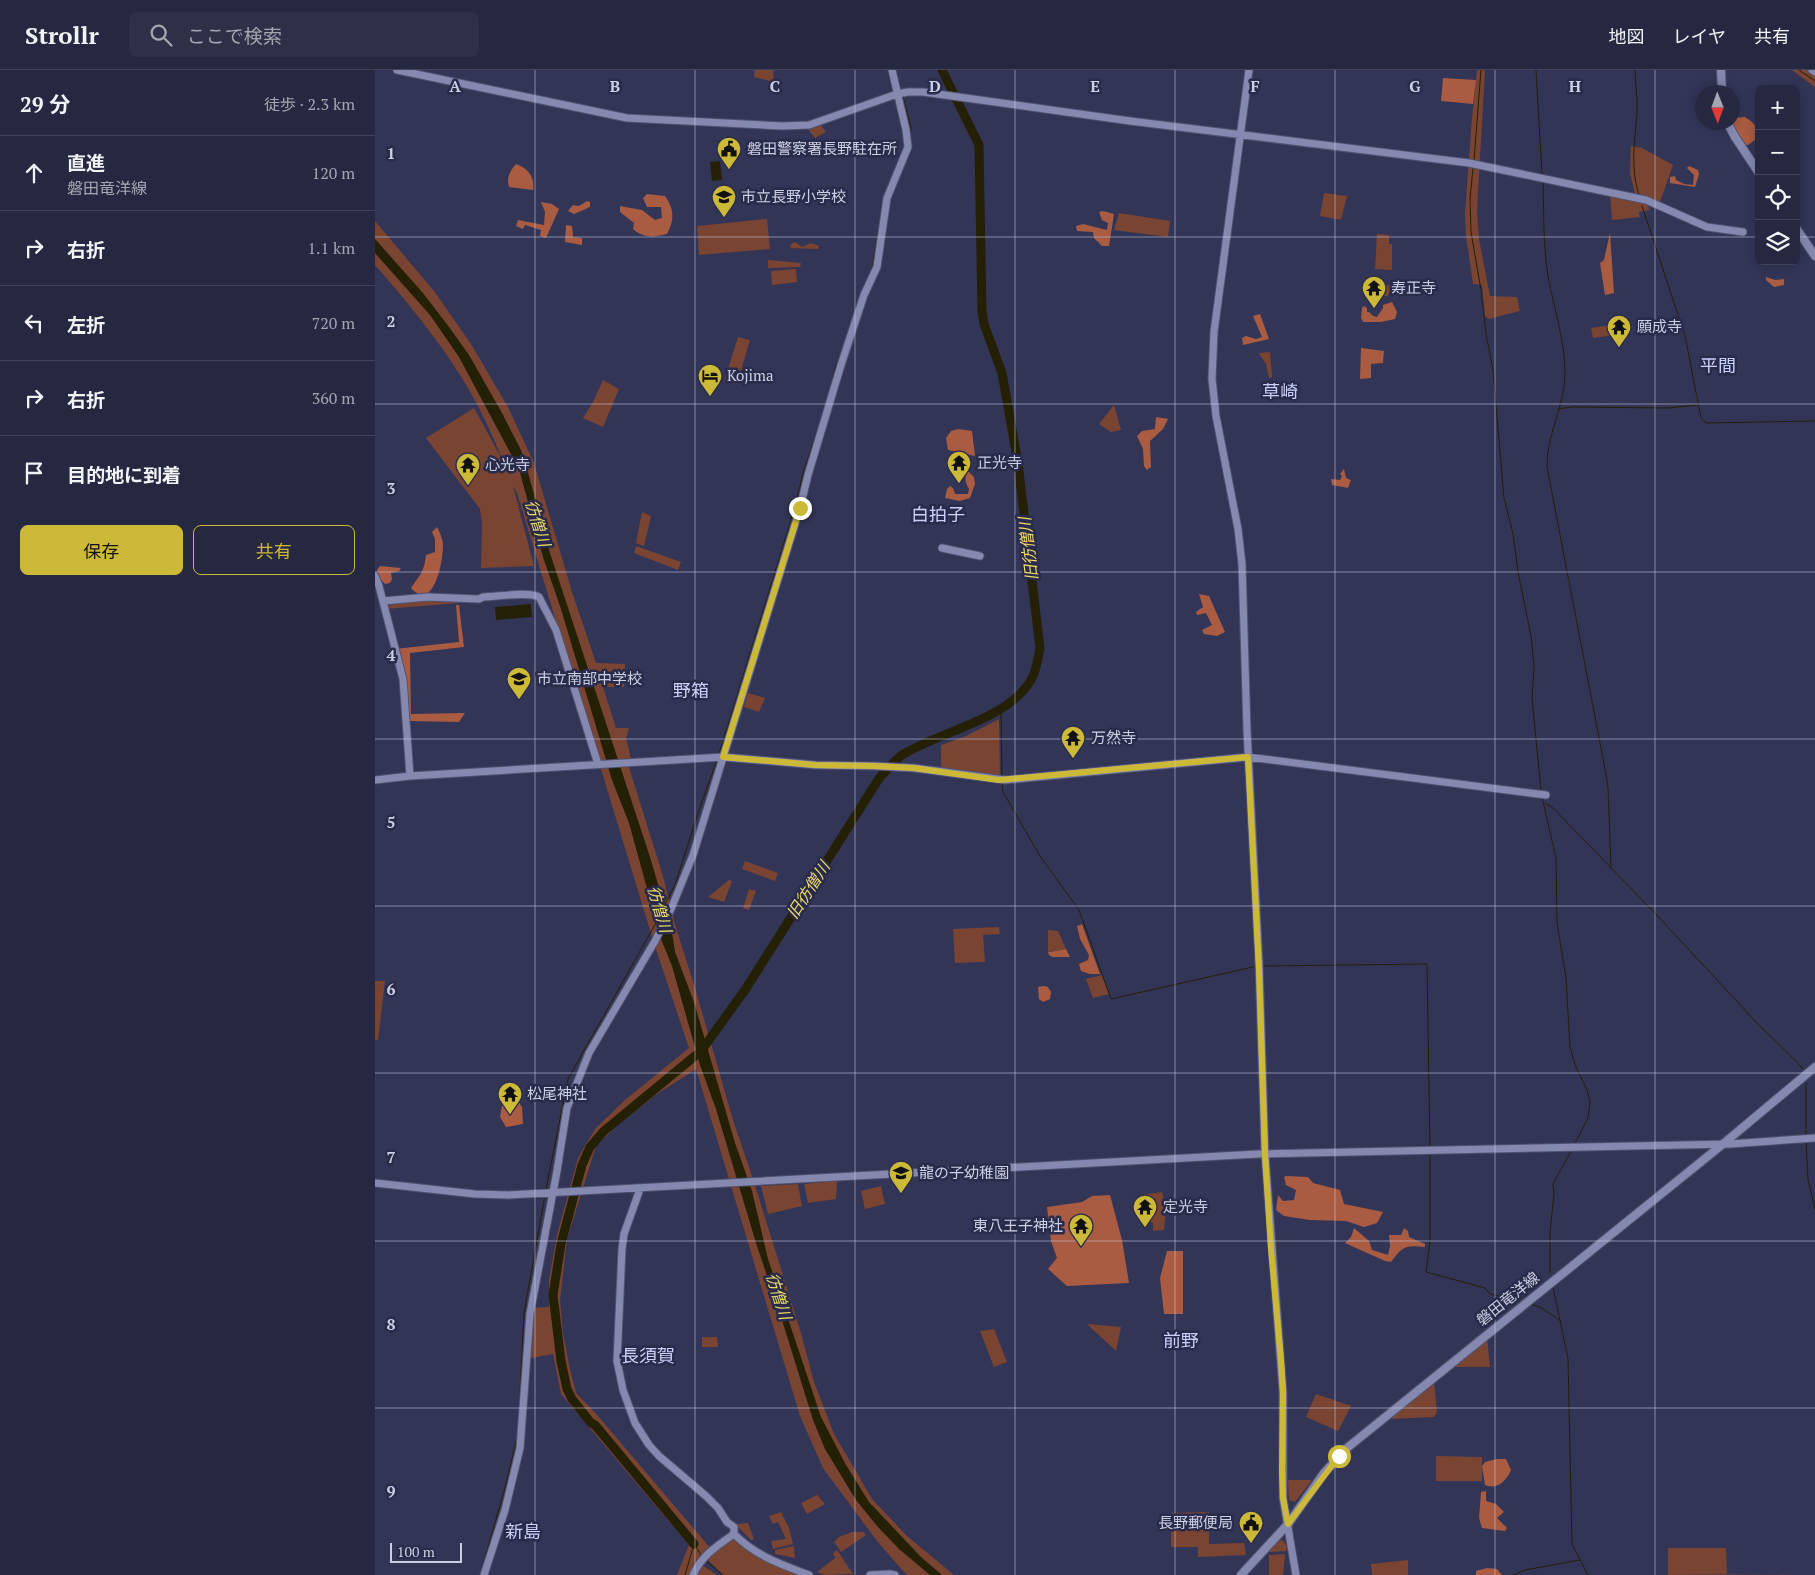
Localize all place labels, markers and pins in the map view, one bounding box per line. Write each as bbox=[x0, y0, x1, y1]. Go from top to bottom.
public building icon: 磐田警察署長野駐在所 bbox=[716, 136, 742, 170]
place label: 磐田警察署長野駐在所 bbox=[747, 138, 897, 158]
school or university icon: 市立長野小学校 bbox=[711, 184, 737, 218]
place label: 市立長野小学校 bbox=[741, 186, 846, 206]
temple icon: 寿正寺 bbox=[1361, 275, 1387, 309]
place label: 寿正寺 bbox=[1391, 277, 1436, 297]
temple icon: 願成寺 bbox=[1606, 314, 1632, 348]
place label: 願成寺 bbox=[1637, 316, 1682, 336]
hotel icon: Kojima bbox=[697, 363, 723, 397]
place label: Kojima bbox=[727, 365, 774, 385]
temple icon: 正光寺 bbox=[946, 450, 972, 484]
temple icon: 心光寺 bbox=[455, 452, 481, 486]
place label: 正光寺 bbox=[977, 452, 1022, 472]
place label: 心光寺 bbox=[485, 454, 530, 474]
school or university icon: 市立南部中学校 bbox=[506, 666, 532, 700]
place label: 市立南部中学校 bbox=[537, 668, 642, 688]
temple icon: 万然寺 bbox=[1060, 725, 1086, 759]
place label: 万然寺 bbox=[1091, 727, 1136, 747]
temple icon: 松尾神社 bbox=[497, 1081, 523, 1115]
place label: 松尾神社 bbox=[527, 1083, 587, 1103]
school or university icon: 龍の子幼稚園 bbox=[888, 1160, 914, 1194]
place label: 龍の子幼稚園 bbox=[919, 1162, 1009, 1182]
temple icon: 定光寺 bbox=[1132, 1194, 1158, 1228]
place label: 定光寺 bbox=[1163, 1196, 1208, 1216]
temple icon: 東八王子神社 bbox=[1068, 1213, 1094, 1247]
place label: 東八王子神社 bbox=[973, 1215, 1063, 1235]
public building icon: 長野郵便局 bbox=[1238, 1510, 1264, 1544]
place label: 長野郵便局 bbox=[1158, 1512, 1233, 1532]

